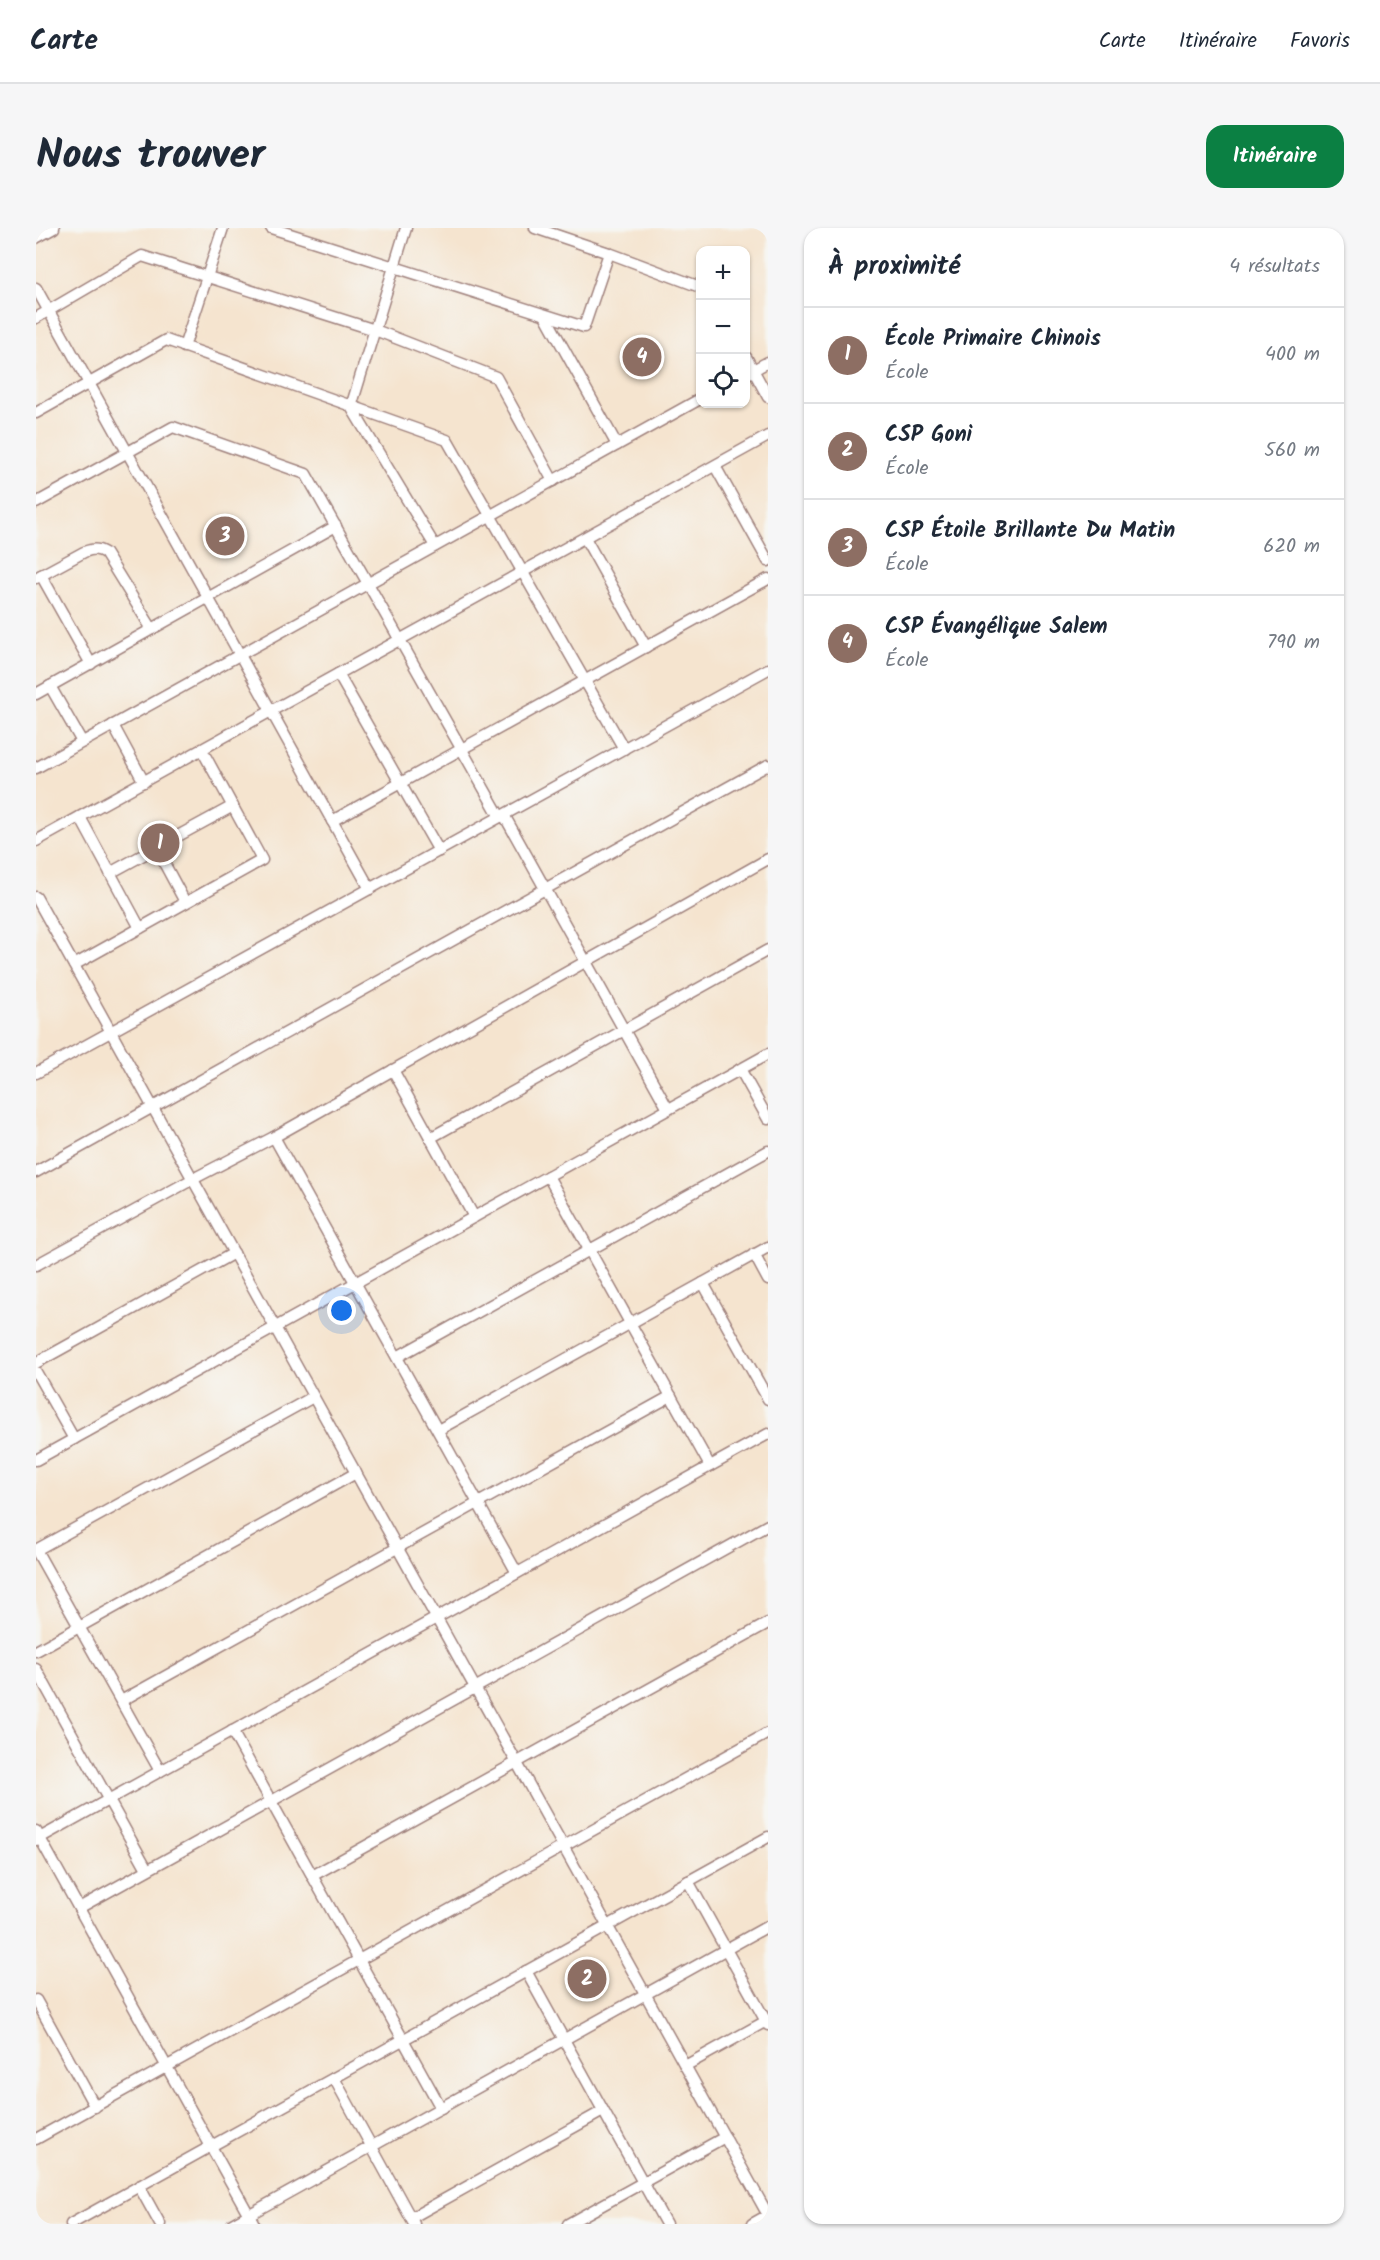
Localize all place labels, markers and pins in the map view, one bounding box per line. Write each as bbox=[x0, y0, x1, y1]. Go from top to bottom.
pin: 4 bbox=[622, 334, 662, 380]
pin: 3 bbox=[206, 514, 244, 558]
pin: 1 bbox=[140, 820, 180, 866]
pin: 2 bbox=[568, 1956, 606, 2002]

